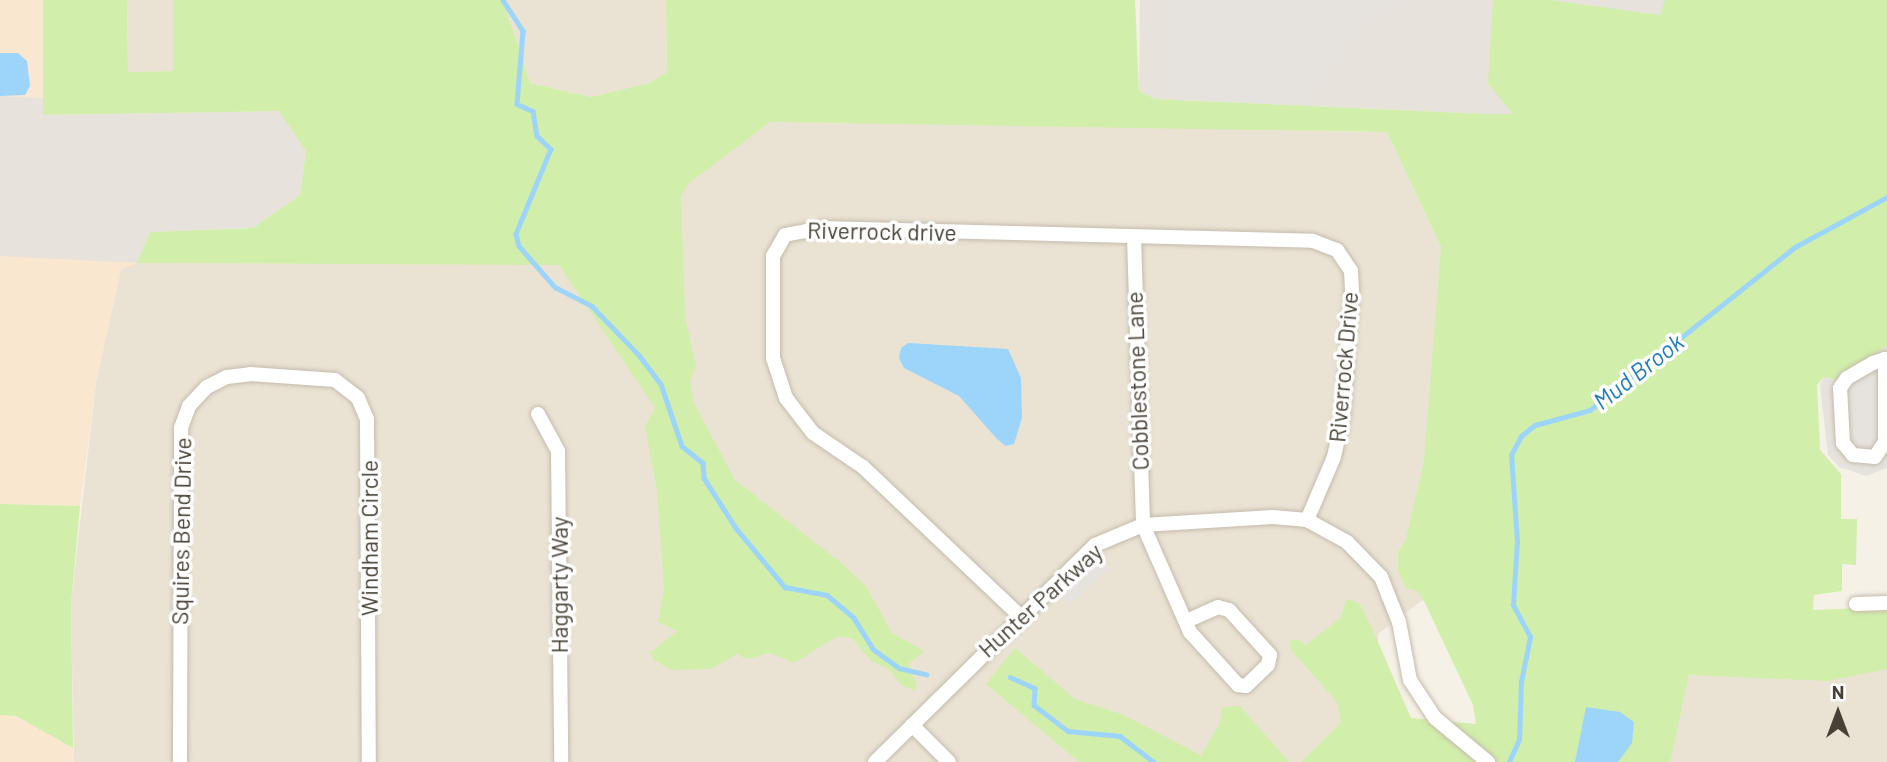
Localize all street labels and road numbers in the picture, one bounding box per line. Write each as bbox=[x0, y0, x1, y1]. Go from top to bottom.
street label: Riverrock drive bbox=[807, 216, 957, 246]
street label: Riverrock Drive bbox=[1323, 290, 1363, 444]
street label: Cobblestone Lane bbox=[1120, 291, 1154, 471]
street label: Squires Bend Drive bbox=[166, 437, 196, 625]
street label: Windham Circle bbox=[355, 460, 383, 616]
street label: Haggarty Way bbox=[545, 517, 573, 653]
street label: Hunter Parkway bbox=[973, 537, 1107, 663]

